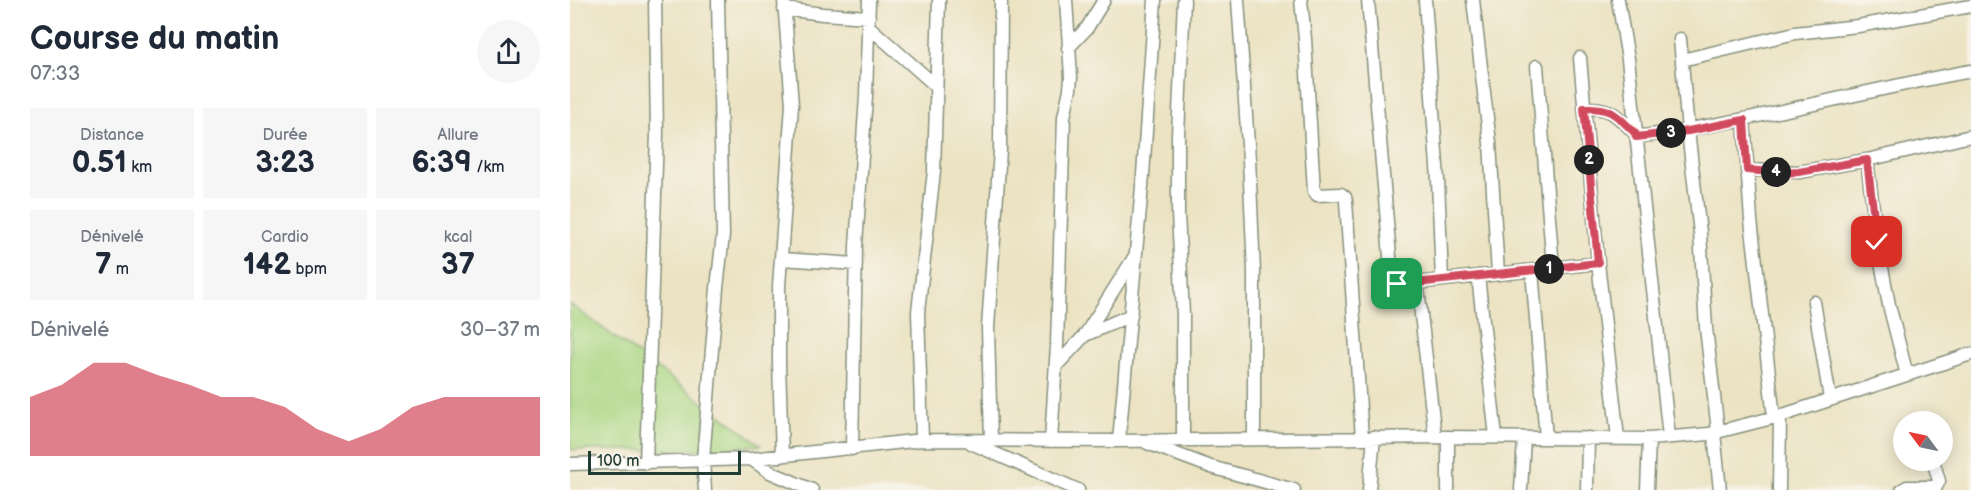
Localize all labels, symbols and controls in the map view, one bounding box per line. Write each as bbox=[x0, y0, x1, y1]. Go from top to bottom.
text: Course du matin bbox=[30, 19, 279, 59]
button: share bbox=[477, 20, 540, 83]
text: 07:33 bbox=[30, 62, 80, 86]
pin: 3 bbox=[1656, 118, 1686, 148]
text: 3 bbox=[1666, 123, 1676, 142]
text: Distance bbox=[80, 126, 144, 145]
text: Durée bbox=[262, 126, 308, 145]
text: Allure bbox=[438, 126, 478, 145]
text: 0.51 bbox=[72, 145, 127, 181]
text: 3:23 bbox=[255, 145, 315, 181]
text: 6:39 bbox=[411, 145, 472, 181]
pin: 2 bbox=[1574, 145, 1604, 175]
text: 2 bbox=[1584, 150, 1594, 169]
pin: 4 bbox=[1761, 157, 1791, 187]
text: km bbox=[127, 158, 152, 177]
text: /km bbox=[472, 158, 505, 177]
text: 4 bbox=[1771, 162, 1781, 181]
pin bbox=[1851, 216, 1902, 267]
icon: check bbox=[1860, 225, 1893, 258]
text: Dénivelé bbox=[80, 228, 144, 247]
text: Cardio bbox=[261, 228, 309, 247]
text: kcal bbox=[444, 228, 472, 247]
text: 7 bbox=[95, 247, 112, 283]
text: 142 bbox=[243, 247, 291, 283]
text: 37 bbox=[441, 247, 475, 283]
pin: 1 bbox=[1534, 254, 1564, 284]
pin bbox=[1371, 258, 1422, 309]
text: 1 bbox=[1546, 259, 1552, 278]
text: m bbox=[112, 260, 129, 279]
text: bpm bbox=[291, 260, 327, 279]
icon: arrive bbox=[1380, 267, 1413, 300]
text: Dénivelé bbox=[30, 318, 109, 342]
text: 30–37 m bbox=[460, 318, 540, 342]
north arrow bbox=[1893, 411, 1953, 471]
map controls bbox=[1893, 411, 1953, 471]
scale bar bbox=[588, 448, 741, 476]
text: 100 m bbox=[597, 452, 640, 471]

